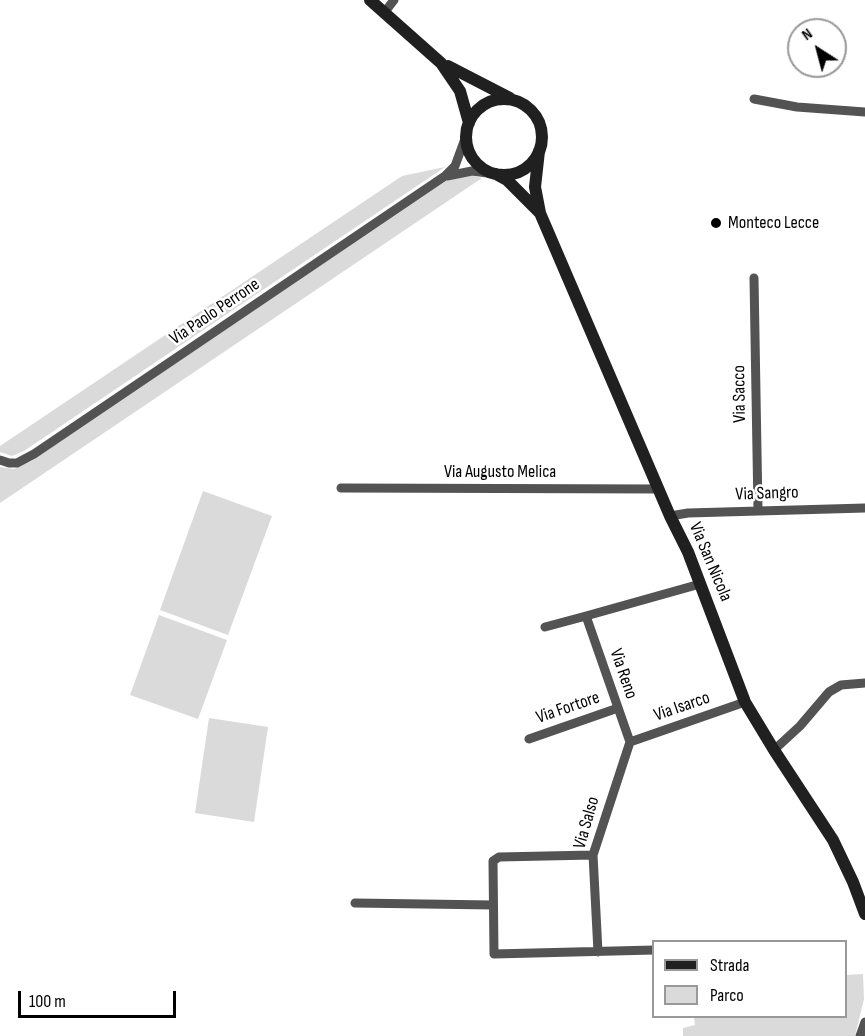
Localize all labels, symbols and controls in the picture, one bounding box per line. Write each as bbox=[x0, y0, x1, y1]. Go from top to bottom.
north arrow bbox=[787, 18, 847, 78]
text: N bbox=[798, 24, 816, 45]
place label: Monteco Lecce bbox=[728, 212, 819, 234]
marker: Monteco Lecce bbox=[709, 216, 723, 230]
street label: Via Paolo Perrone bbox=[166, 274, 264, 350]
street label: Via Sacco bbox=[729, 365, 751, 423]
street label: Via Augusto Melica bbox=[444, 461, 556, 483]
street label: Via Sangro bbox=[735, 482, 799, 506]
street label: Via San Nicola bbox=[684, 519, 736, 605]
street label: Via Reno bbox=[604, 646, 642, 702]
street label: Via Fortore bbox=[533, 687, 603, 729]
street label: Via Isarco bbox=[651, 687, 713, 727]
street label: Via Salso bbox=[569, 794, 605, 852]
legend bbox=[652, 940, 847, 1018]
text: Strada bbox=[710, 955, 749, 976]
scale bar bbox=[21, 979, 178, 1017]
text: Parco bbox=[710, 985, 744, 1006]
text: 100 m bbox=[29, 991, 66, 1012]

